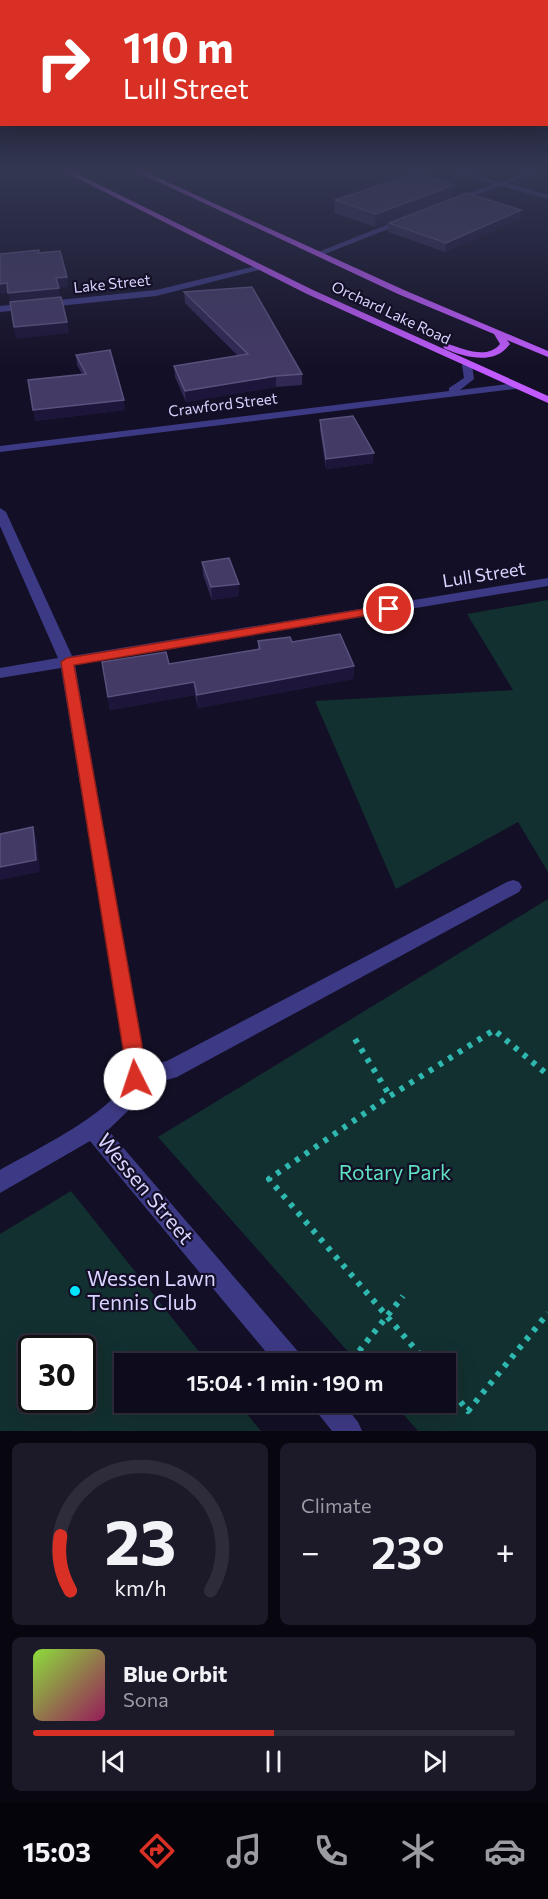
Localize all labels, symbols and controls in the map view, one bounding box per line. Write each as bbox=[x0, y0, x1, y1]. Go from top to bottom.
text: 110 m bbox=[123, 20, 234, 72]
icon: right bbox=[24, 24, 102, 102]
text: Lull Street bbox=[123, 72, 249, 105]
street label: Lake Street bbox=[72, 270, 151, 296]
street label: Orchard Lake Road bbox=[329, 277, 454, 348]
street label: Crawford Street bbox=[167, 388, 279, 420]
street label: Lull Street bbox=[441, 557, 527, 591]
pin bbox=[363, 583, 414, 634]
icon: arrive bbox=[372, 592, 405, 625]
position arrow bbox=[103, 1047, 167, 1111]
street label: Wessen Street bbox=[93, 1128, 200, 1248]
park label: Rotary Park bbox=[339, 1159, 451, 1184]
place label: Wessen Lawn Tennis Club bbox=[87, 1265, 216, 1314]
marker: Wessen Lawn Tennis Club bbox=[68, 1284, 82, 1298]
speed limit sign: 30 bbox=[18, 1335, 96, 1413]
text: 15:04 · 1 min · 190 m bbox=[186, 1369, 384, 1396]
text: Climate bbox=[301, 1493, 371, 1517]
text: 23 bbox=[104, 1502, 176, 1578]
text: 23° bbox=[371, 1523, 444, 1578]
text: − bbox=[301, 1530, 320, 1571]
text: + bbox=[496, 1530, 515, 1571]
text: km/h bbox=[114, 1574, 166, 1600]
text: Blue Orbit bbox=[123, 1660, 227, 1687]
text: Sona bbox=[123, 1687, 169, 1711]
icon: previous bbox=[97, 1745, 130, 1778]
icon: pause bbox=[257, 1745, 290, 1778]
icon: next bbox=[418, 1745, 451, 1778]
icon: directions bbox=[136, 1830, 178, 1872]
icon: music bbox=[223, 1830, 265, 1872]
icon: phone bbox=[310, 1830, 352, 1872]
icon: climate bbox=[397, 1830, 439, 1872]
icon: car bbox=[484, 1830, 526, 1872]
text: 15:03 bbox=[22, 1835, 91, 1868]

